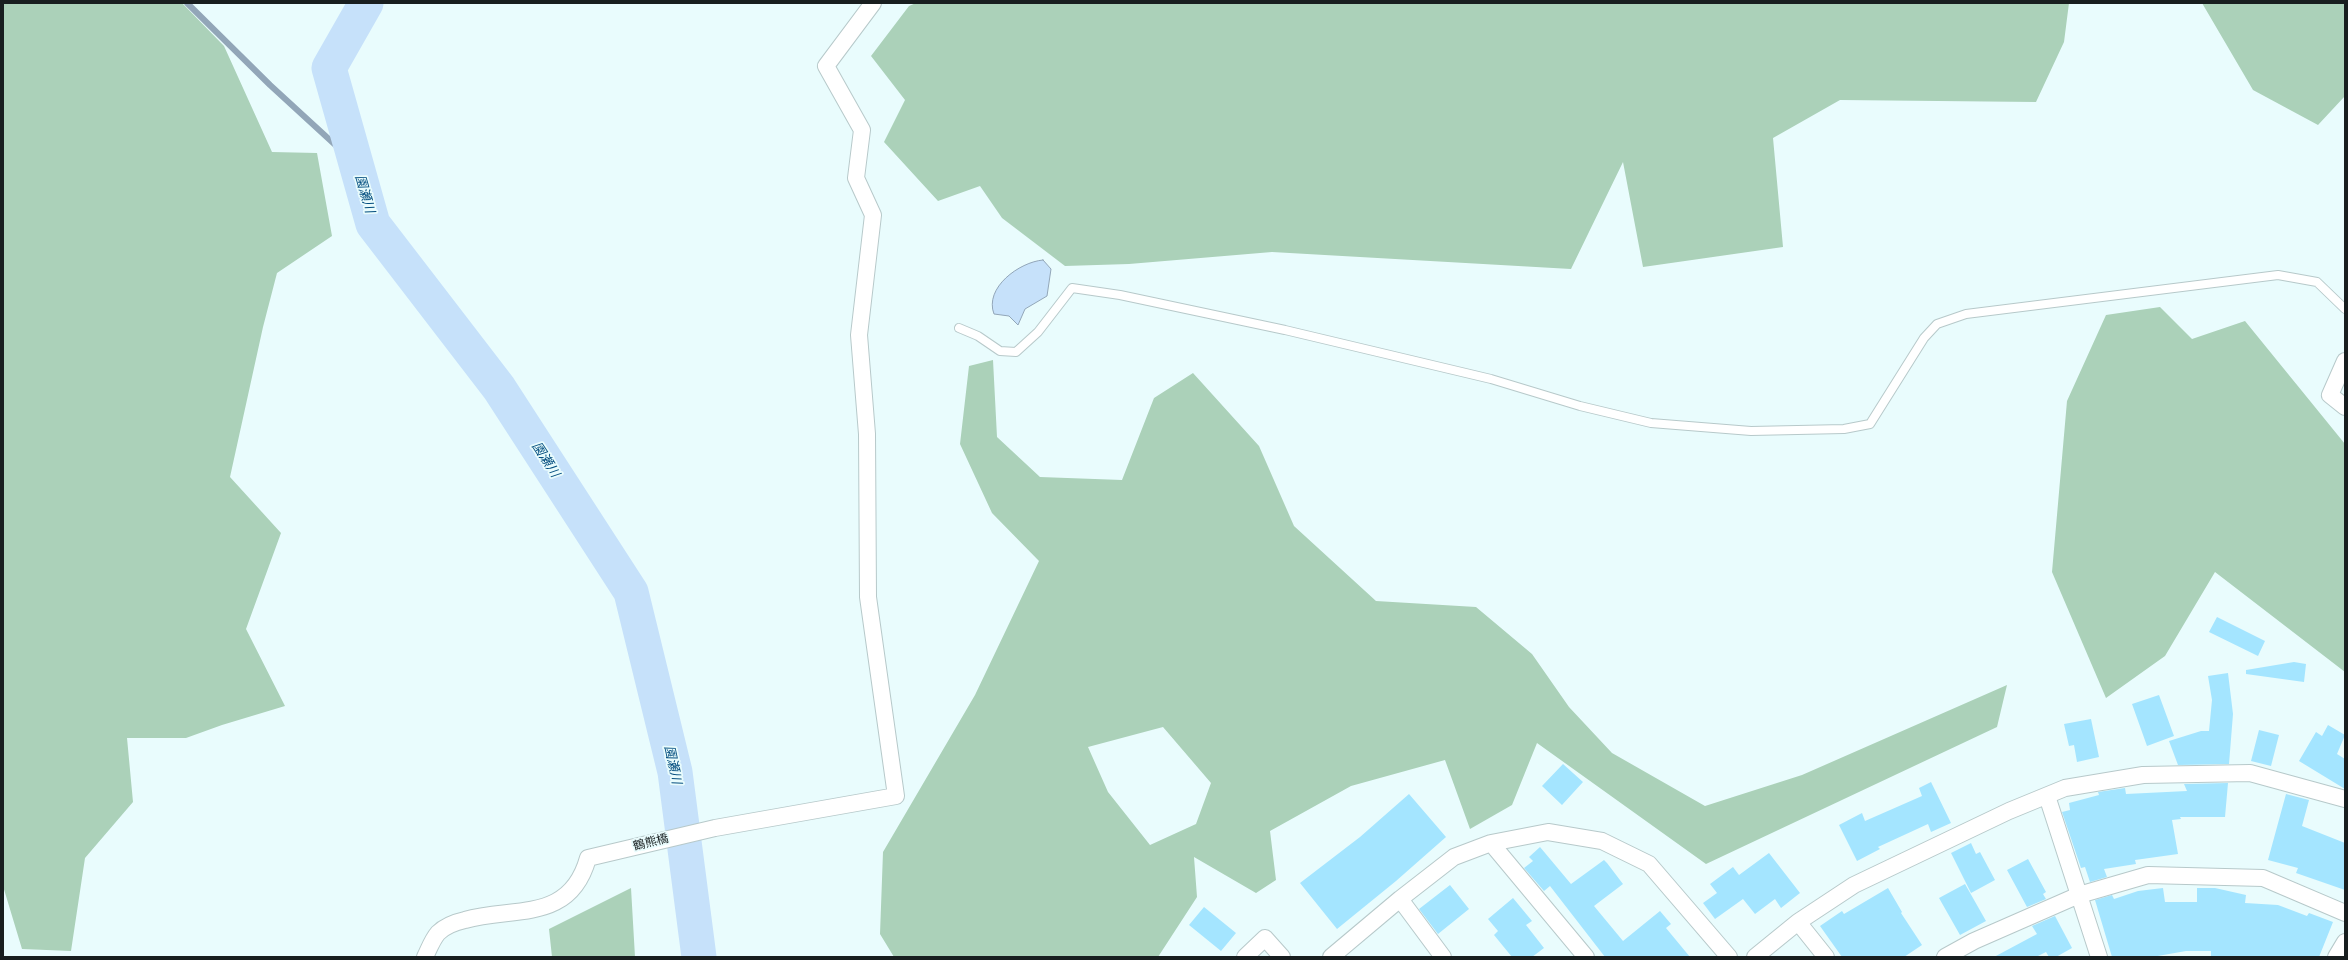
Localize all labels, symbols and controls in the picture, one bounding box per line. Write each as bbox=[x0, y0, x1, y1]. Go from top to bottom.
water label: 園瀬川 bbox=[351, 173, 377, 215]
water label: 園瀬川 bbox=[528, 439, 562, 481]
water label: 園瀬川 bbox=[660, 744, 684, 786]
street label: 鶴熊橋 bbox=[632, 832, 670, 854]

